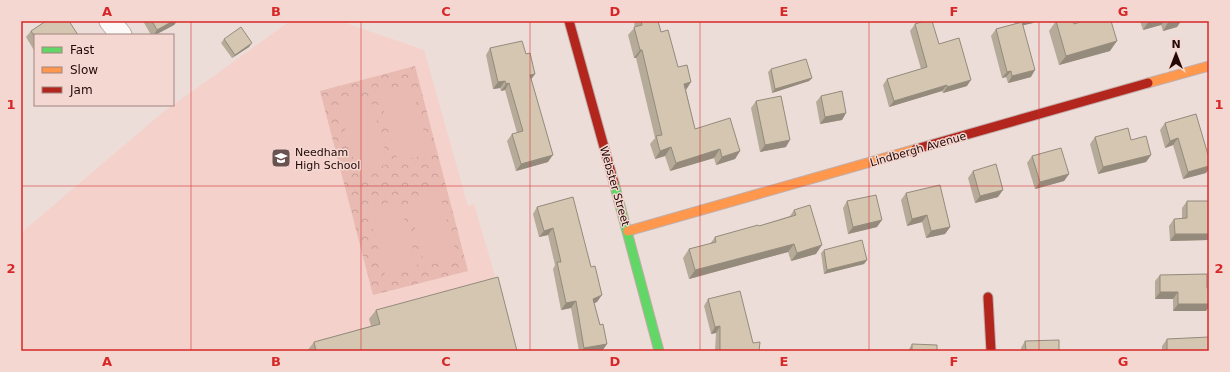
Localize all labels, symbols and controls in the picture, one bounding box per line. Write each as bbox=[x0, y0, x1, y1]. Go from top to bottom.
text: A bbox=[102, 4, 112, 19]
text: B bbox=[271, 4, 281, 19]
text: C bbox=[441, 4, 451, 19]
text: D bbox=[610, 4, 621, 19]
text: E bbox=[780, 4, 788, 19]
text: F bbox=[950, 4, 958, 19]
text: G bbox=[1118, 4, 1128, 19]
legend bbox=[34, 34, 174, 106]
north arrow bbox=[1156, 34, 1196, 74]
text: N bbox=[1171, 38, 1181, 51]
text: Fast bbox=[70, 43, 94, 57]
text: Slow bbox=[70, 63, 98, 77]
text: Jam bbox=[69, 83, 93, 97]
text: 1 bbox=[6, 97, 16, 112]
text: 1 bbox=[1214, 97, 1224, 112]
street label: Lindbergh Avenue bbox=[869, 129, 968, 169]
street label: Webster Street bbox=[597, 145, 632, 228]
place label: Needham High School bbox=[295, 146, 360, 172]
school or university icon: Needham High School bbox=[270, 147, 292, 169]
text: 2 bbox=[6, 261, 16, 276]
text: 2 bbox=[1214, 261, 1224, 276]
text: A bbox=[102, 354, 112, 369]
text: B bbox=[271, 354, 281, 369]
text: C bbox=[441, 354, 451, 369]
text: D bbox=[610, 354, 621, 369]
text: E bbox=[780, 354, 788, 369]
text: F bbox=[950, 354, 958, 369]
text: G bbox=[1118, 354, 1128, 369]

